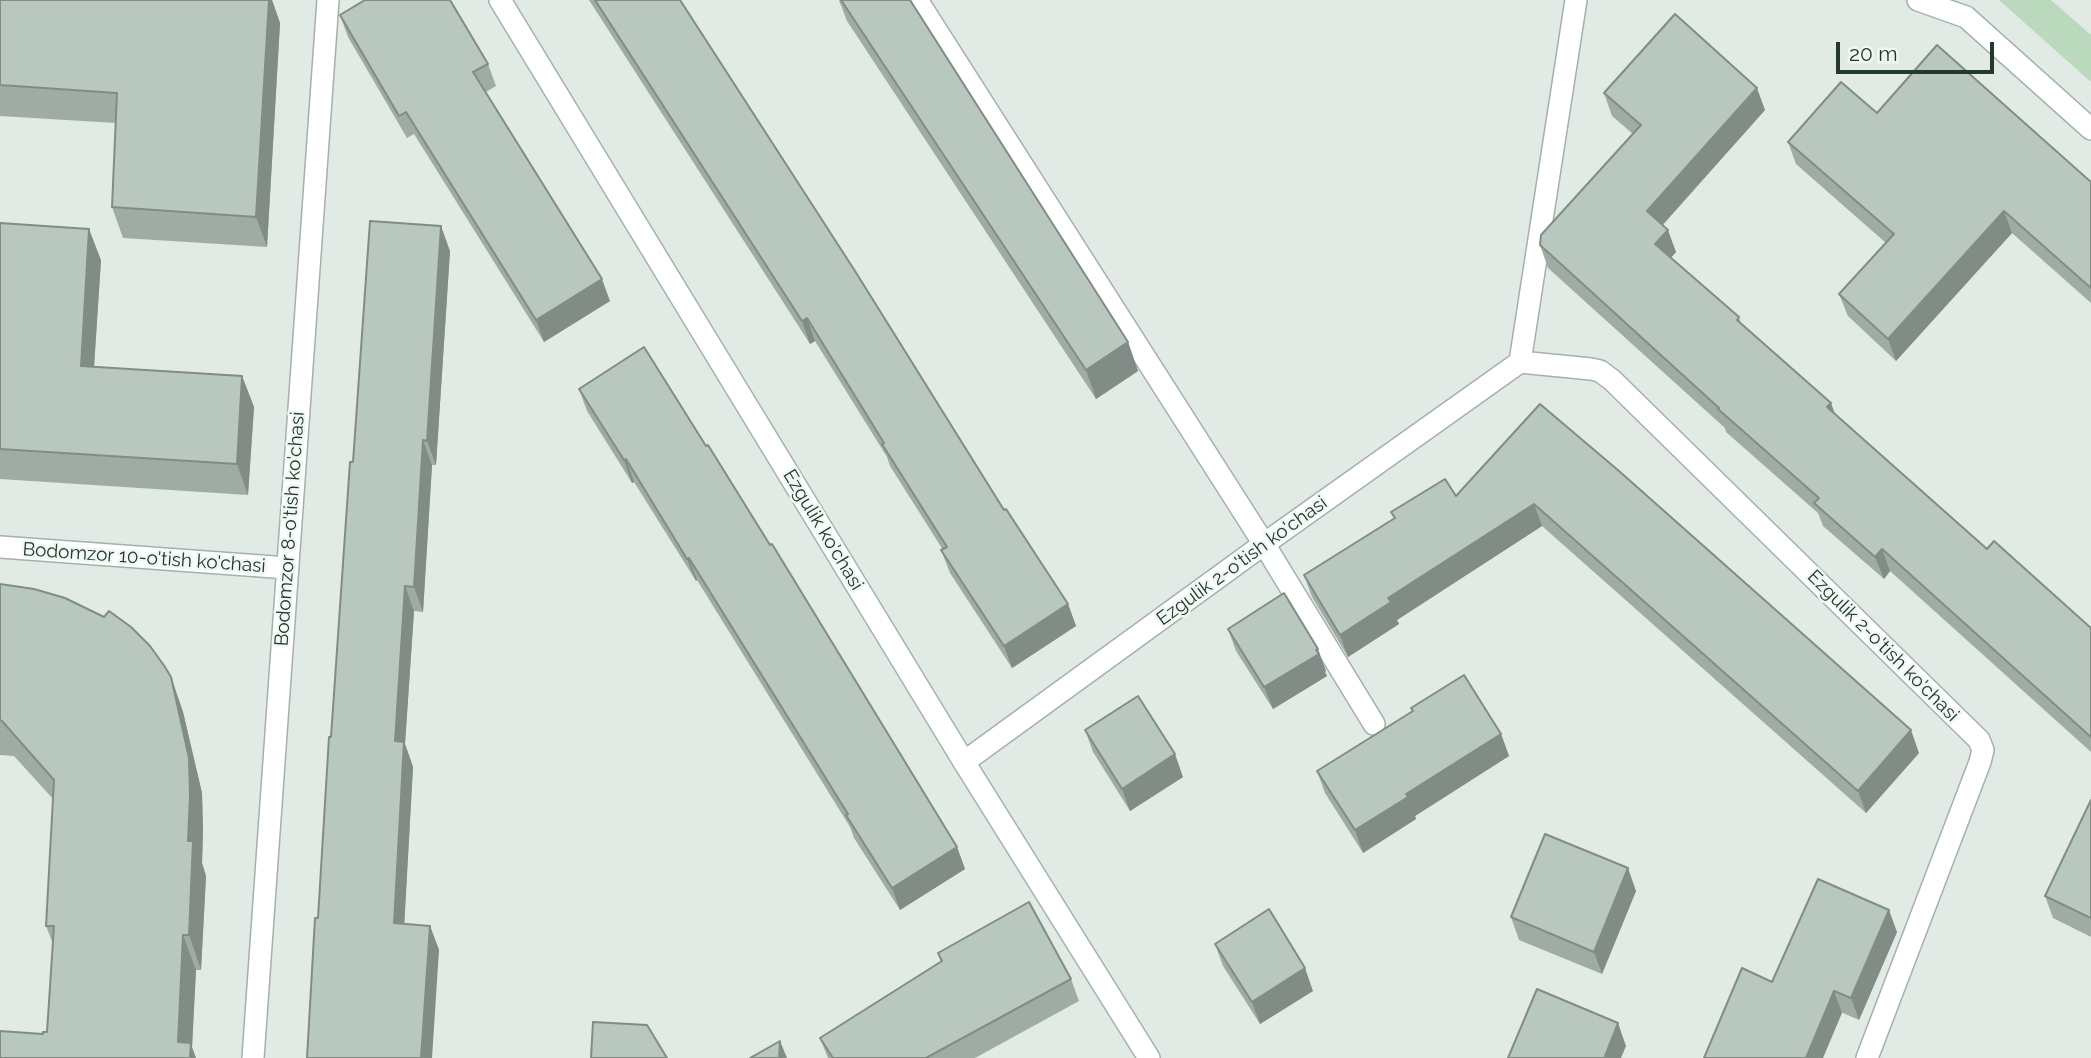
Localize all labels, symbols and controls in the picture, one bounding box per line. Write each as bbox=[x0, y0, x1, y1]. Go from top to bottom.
scale bar bbox=[1839, 28, 1996, 72]
text: 20 m bbox=[1849, 41, 1897, 66]
street label: Bodomzor 8-o'tish ko'chasi bbox=[270, 411, 310, 647]
street label: Ezgulik ko'chasi bbox=[778, 465, 868, 595]
street label: Ezgulik 2-o'tish ko'chasi bbox=[1152, 492, 1332, 630]
street label: Bodomzor 10-o'tish ko'chasi bbox=[22, 538, 266, 578]
street label: Ezgulik 2-o'tish ko'chasi bbox=[1802, 565, 1964, 727]

